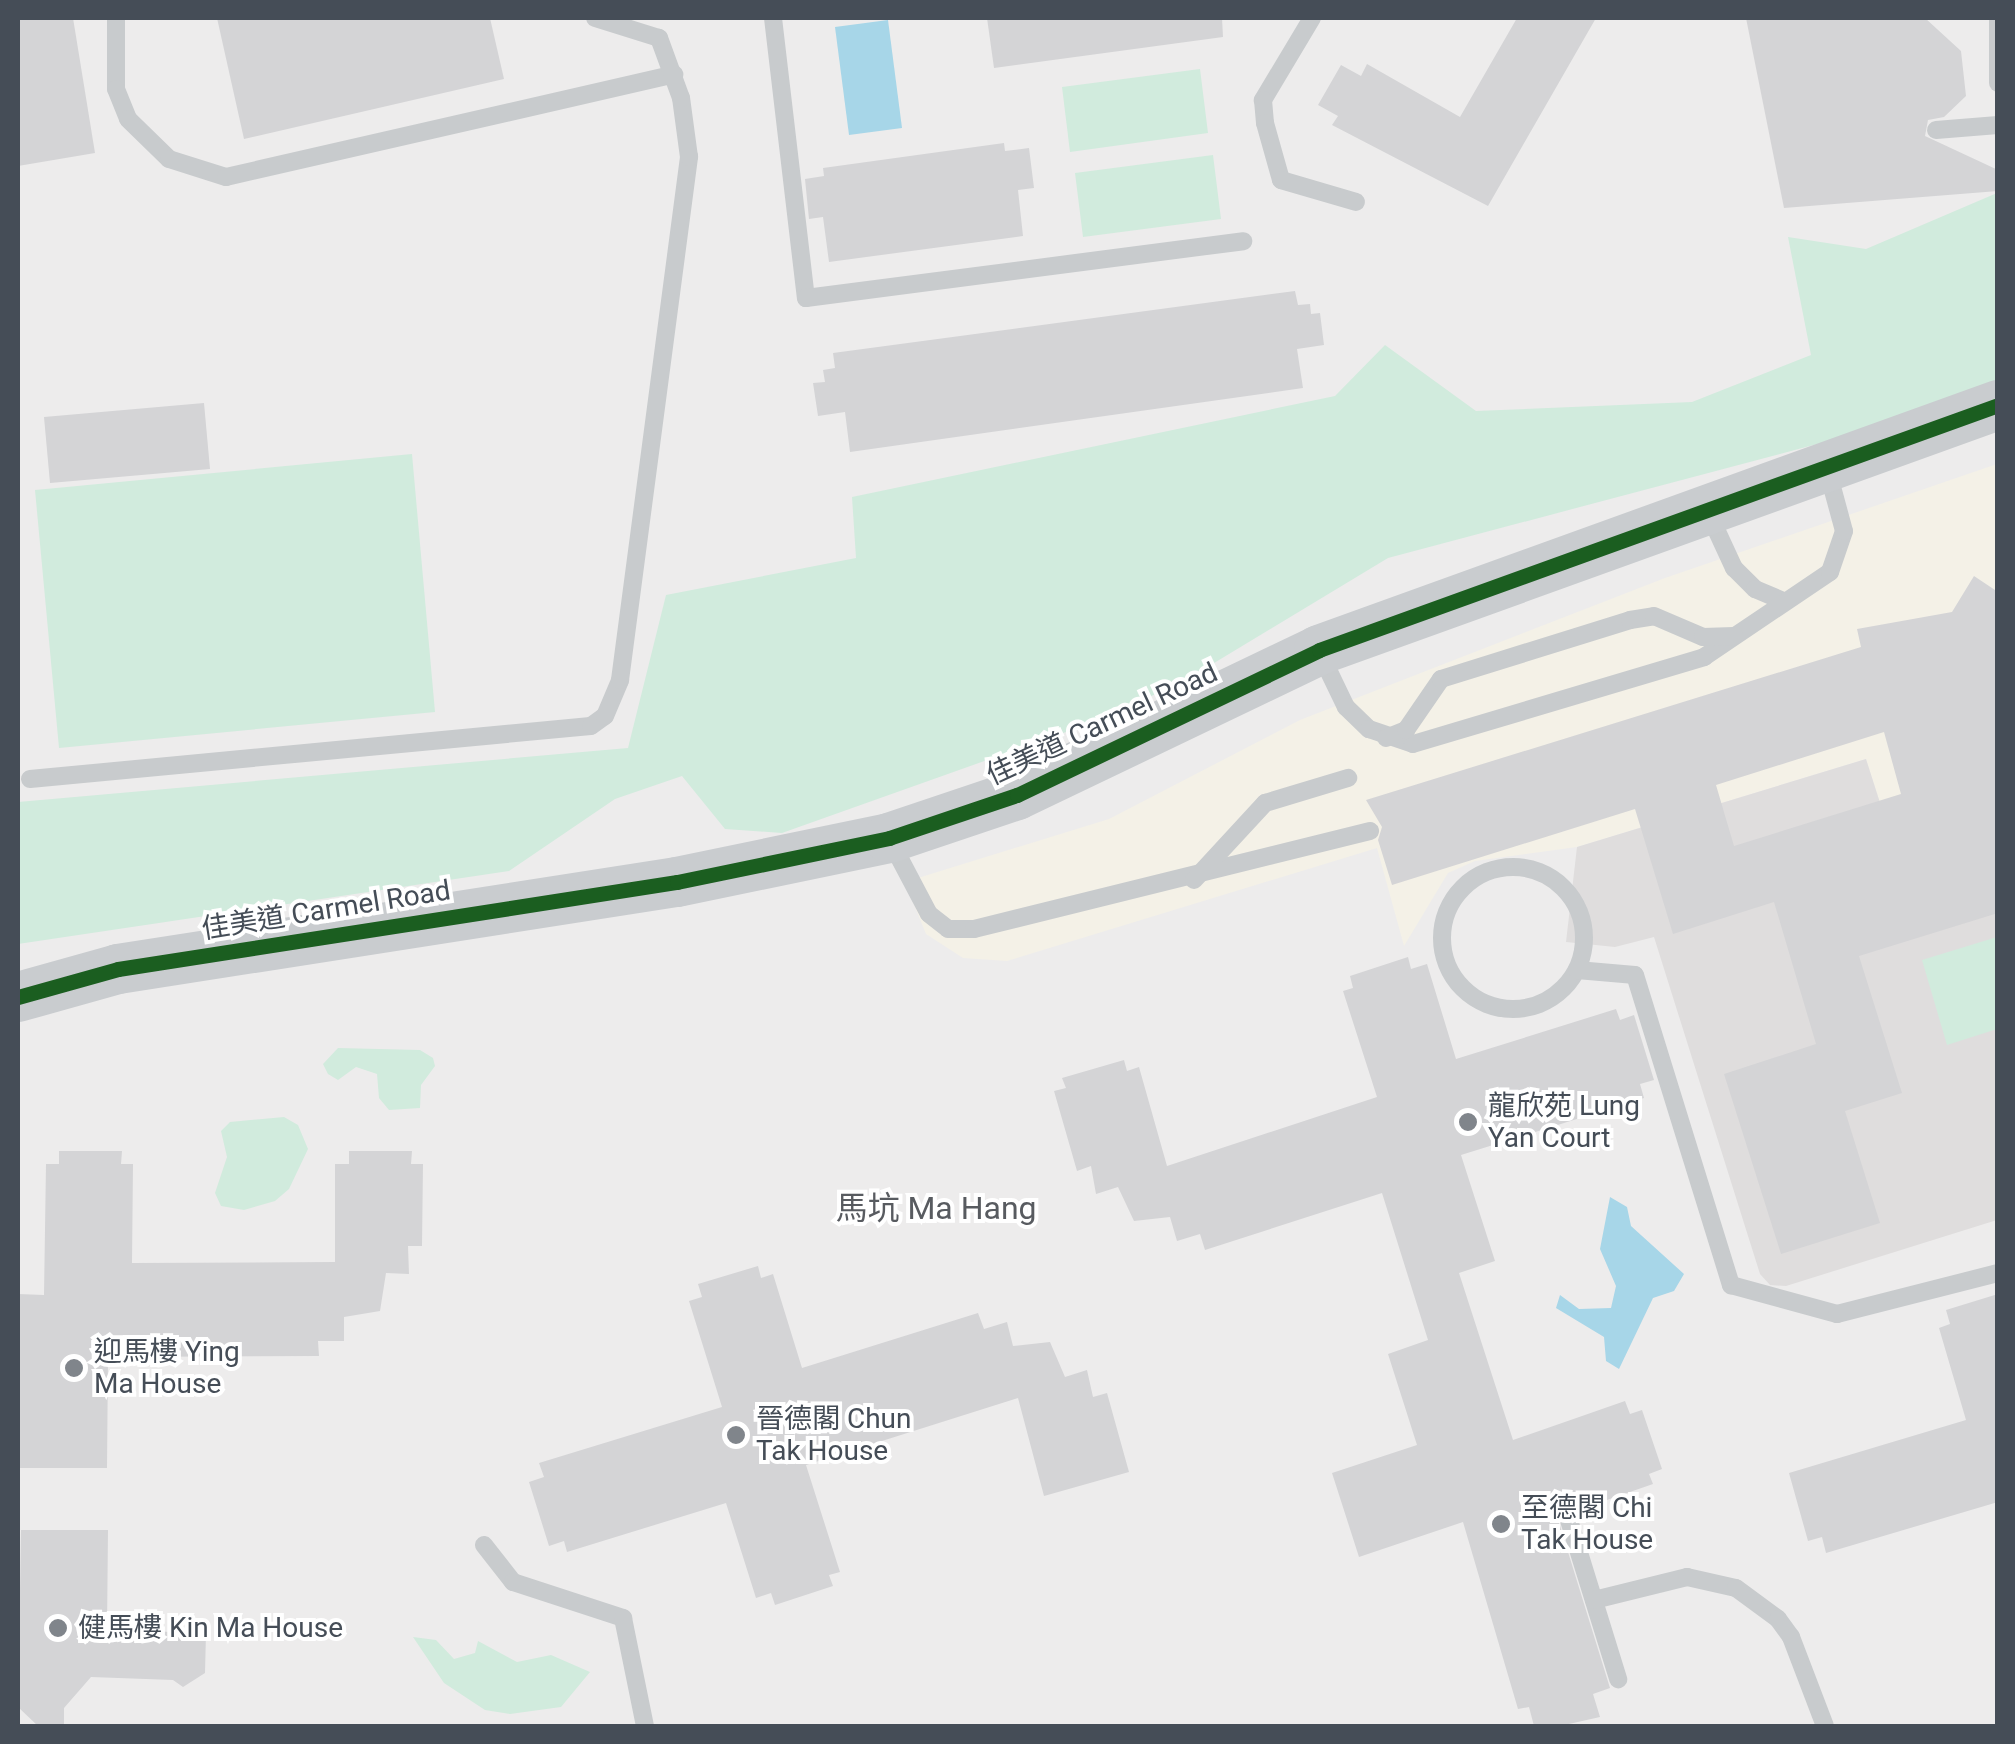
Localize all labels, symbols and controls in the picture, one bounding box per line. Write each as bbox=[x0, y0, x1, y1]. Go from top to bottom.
street label: 佳美道 Carmel Road bbox=[981, 656, 1223, 792]
street label: 佳美道 Carmel Road bbox=[199, 874, 453, 946]
place label: 龍欣苑 Lung Yan Court bbox=[1488, 1089, 1640, 1155]
marker: 龍欣苑 Lung Yan Court bbox=[1457, 1111, 1479, 1133]
district label: 馬坑 Ma Hang bbox=[835, 1189, 1037, 1227]
place label: 迎馬樓 Ying Ma House bbox=[94, 1335, 240, 1401]
marker: 迎馬樓 Ying Ma House bbox=[63, 1357, 85, 1379]
place label: 晉德閣 Chun Tak House bbox=[756, 1402, 911, 1468]
marker: 晉德閣 Chun Tak House bbox=[725, 1424, 747, 1446]
place label: 至德閣 Chi Tak House bbox=[1521, 1491, 1653, 1557]
marker: 至德閣 Chi Tak House bbox=[1490, 1513, 1512, 1535]
place label: 健馬樓 Kin Ma House bbox=[78, 1611, 343, 1645]
marker: 健馬樓 Kin Ma House bbox=[47, 1617, 69, 1639]

